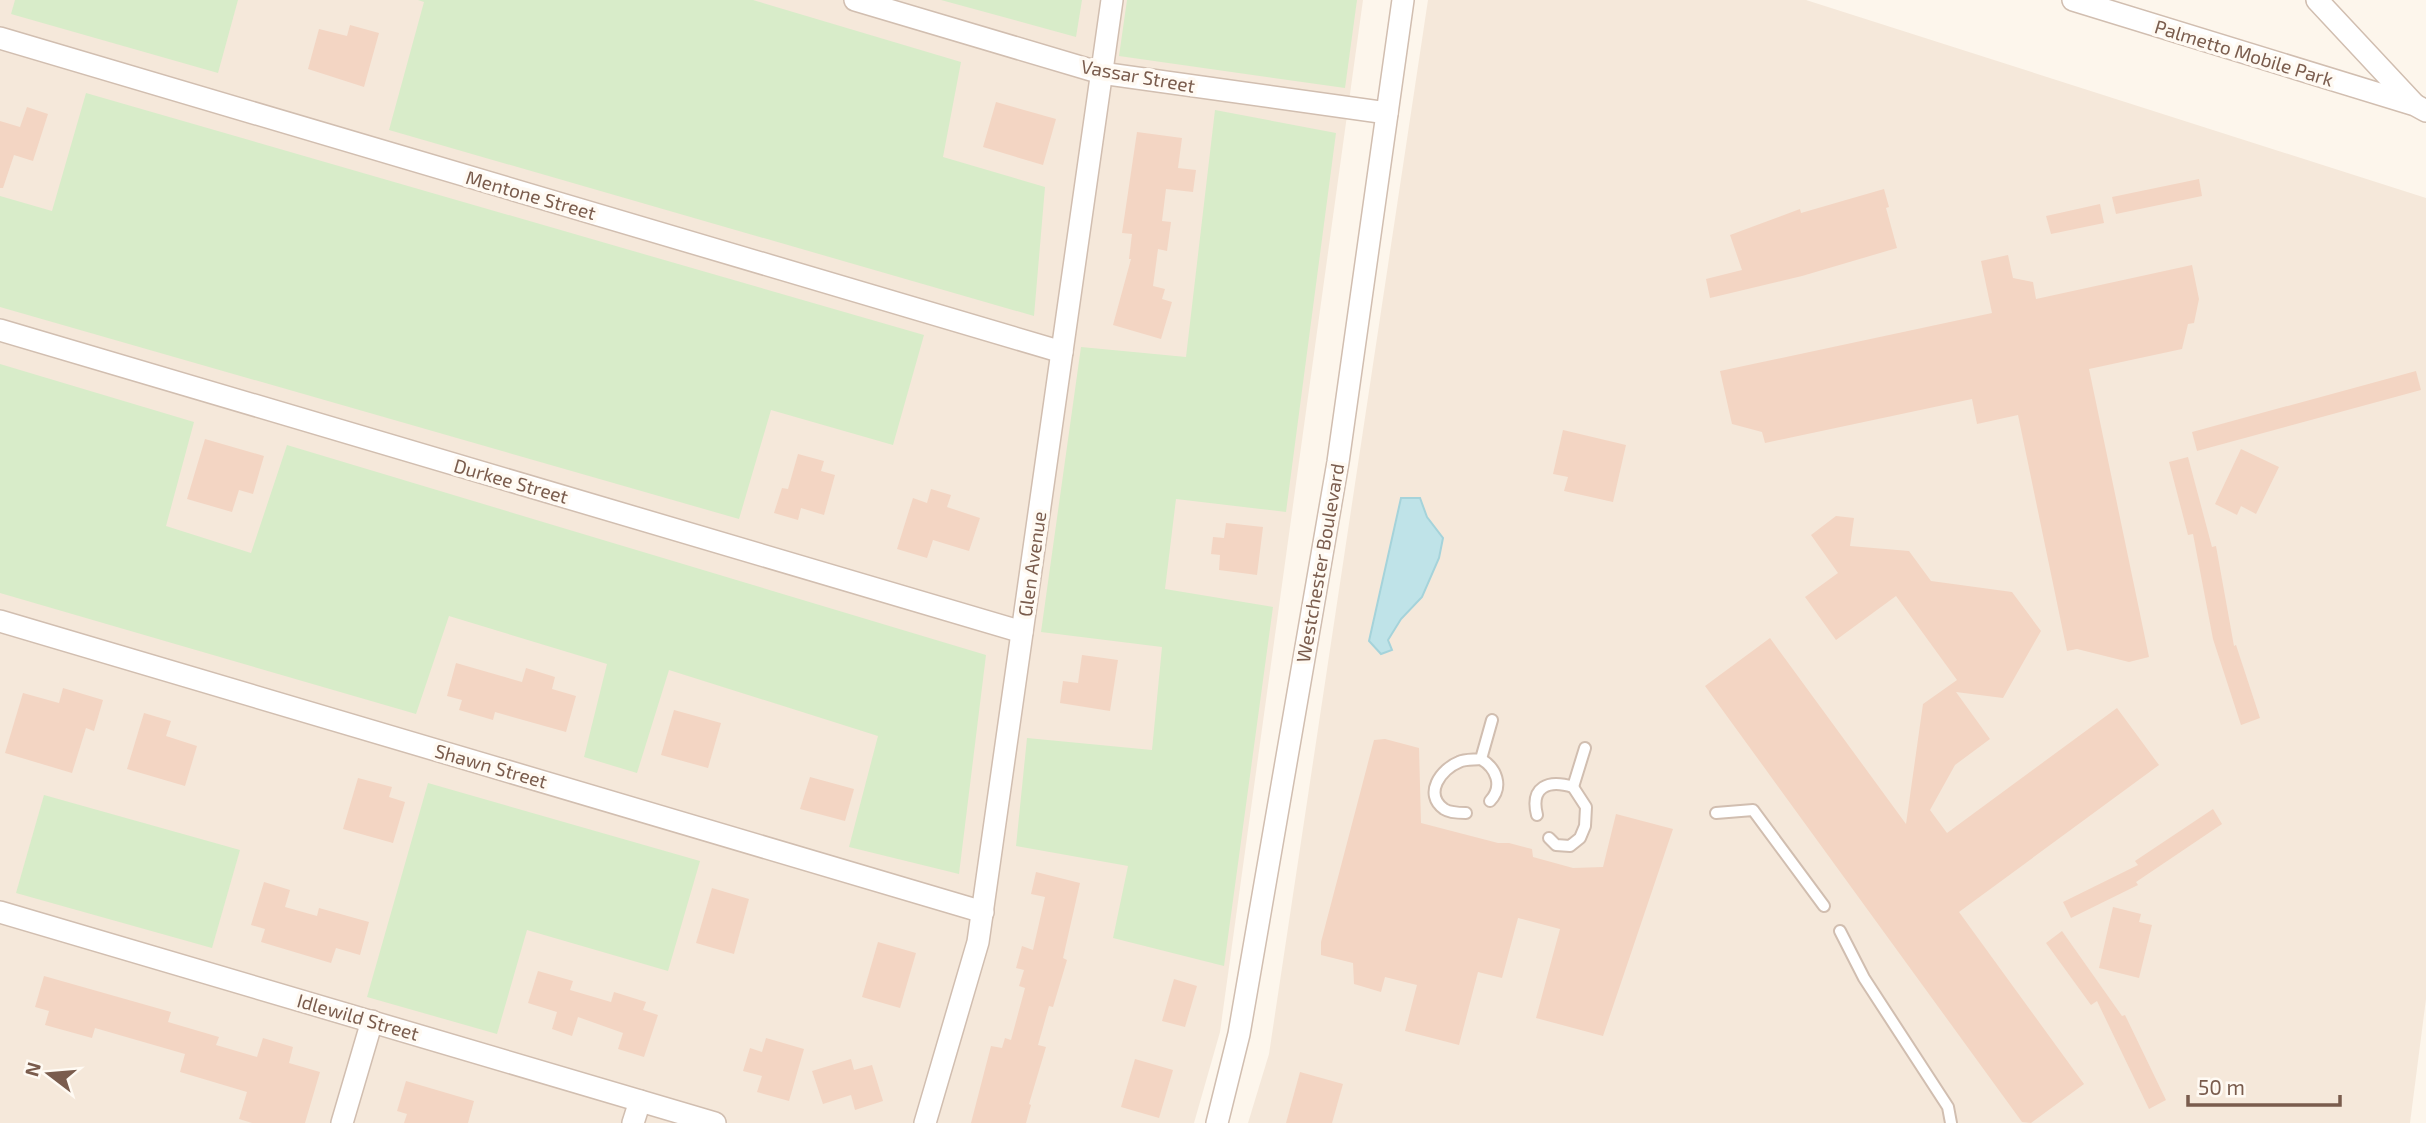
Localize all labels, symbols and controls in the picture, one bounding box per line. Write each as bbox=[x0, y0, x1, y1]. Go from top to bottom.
street label: Palmetto Mobile Park bbox=[2152, 14, 2337, 91]
street label: Vassar Street bbox=[1079, 54, 1197, 97]
street label: Mentone Street bbox=[463, 165, 599, 224]
street label: Durkee Street bbox=[451, 453, 571, 508]
street label: Westchester Boulevard bbox=[1291, 462, 1348, 664]
street label: Glen Avenue bbox=[1013, 510, 1050, 618]
street label: Shawn Street bbox=[432, 738, 550, 793]
street label: Idlewild Street bbox=[295, 988, 422, 1045]
north arrow bbox=[14, 1039, 84, 1109]
text: N bbox=[19, 1059, 45, 1079]
scale bar bbox=[2188, 1064, 2340, 1108]
text: 50 m bbox=[2198, 1074, 2245, 1099]

